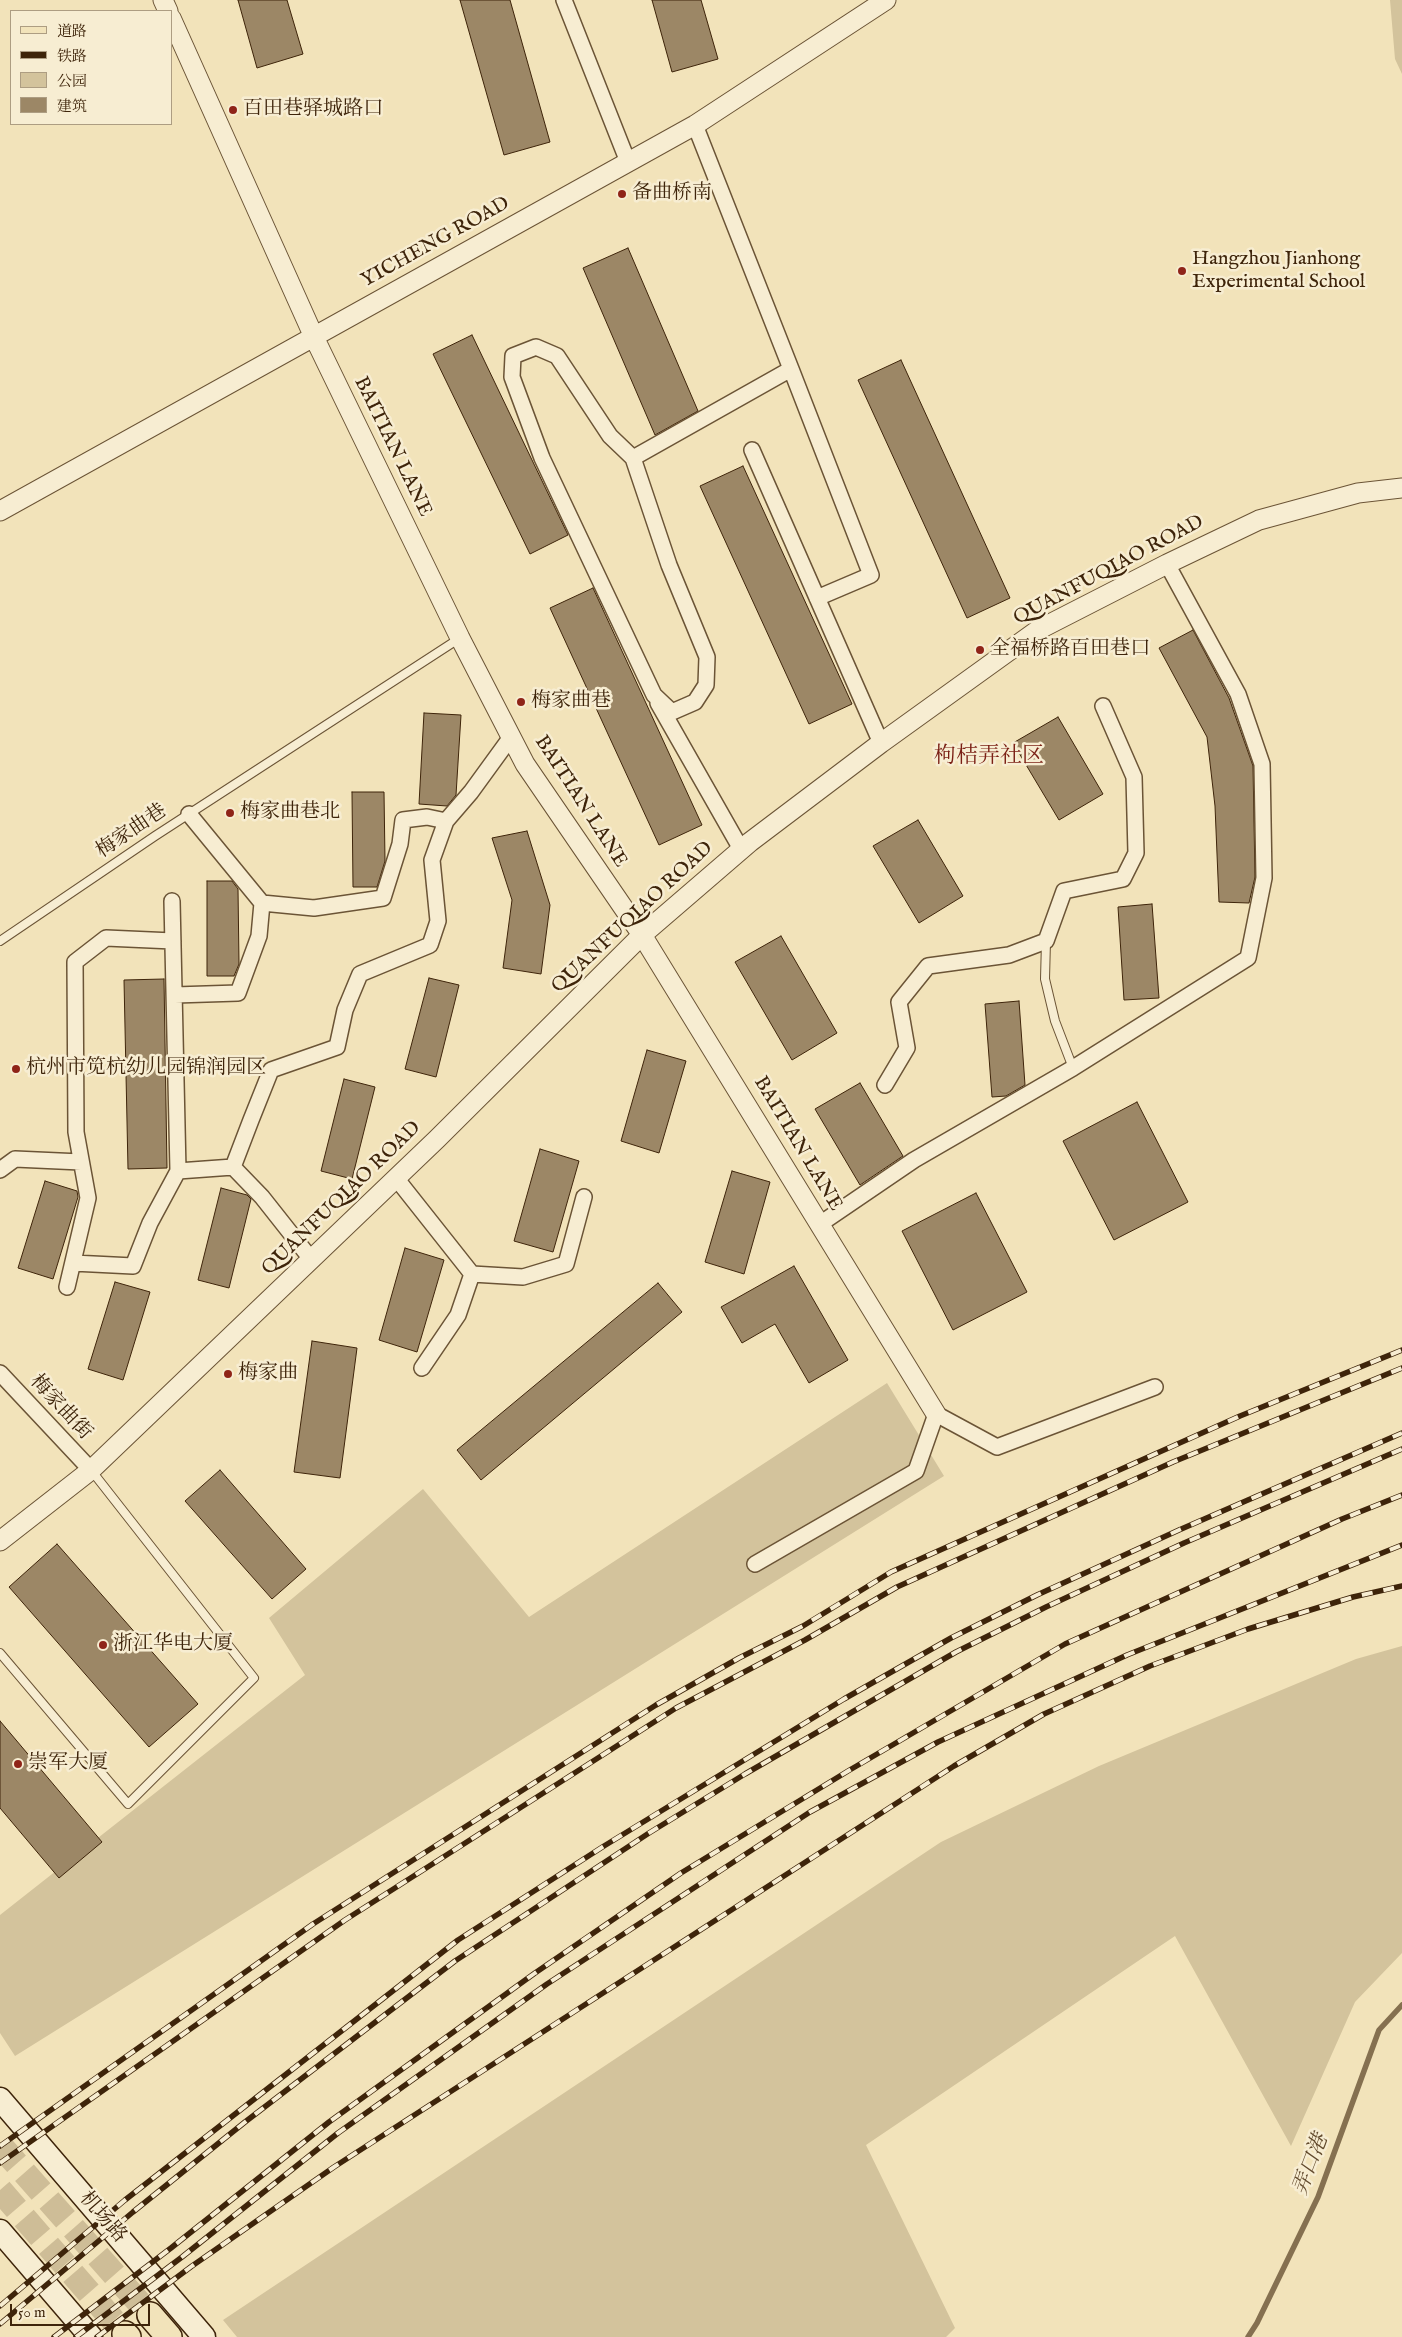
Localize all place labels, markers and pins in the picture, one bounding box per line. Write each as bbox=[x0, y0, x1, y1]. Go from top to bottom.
place label: 百田巷驿城路口 bbox=[243, 98, 383, 122]
marker: 百田巷驿城路口 bbox=[227, 104, 239, 116]
place label: 备曲桥南 bbox=[632, 182, 712, 206]
marker: 备曲桥南 bbox=[616, 188, 628, 200]
place label: Hangzhou Jianhong Experimental School bbox=[1192, 248, 1365, 295]
marker: Hangzhou Jianhong Experimental School bbox=[1176, 265, 1188, 277]
place label: 全福桥路百田巷口 bbox=[990, 638, 1150, 662]
marker: 全福桥路百田巷口 bbox=[974, 644, 986, 656]
place label: 梅家曲巷 bbox=[531, 690, 611, 714]
marker: 梅家曲巷 bbox=[515, 696, 527, 708]
place label: 梅家曲巷北 bbox=[240, 801, 340, 825]
marker: 梅家曲巷北 bbox=[224, 807, 236, 819]
place label: 杭州市笕杭幼儿园锦润园区 bbox=[26, 1057, 266, 1081]
marker: 杭州市笕杭幼儿园锦润园区 bbox=[10, 1063, 22, 1075]
place label: 梅家曲 bbox=[238, 1362, 298, 1386]
marker: 梅家曲 bbox=[222, 1368, 234, 1380]
place label: 浙江华电大厦 bbox=[113, 1633, 233, 1657]
marker: 浙江华电大厦 bbox=[97, 1639, 109, 1651]
place label: 崇军大厦 bbox=[28, 1752, 108, 1776]
marker: 崇军大厦 bbox=[12, 1758, 24, 1770]

